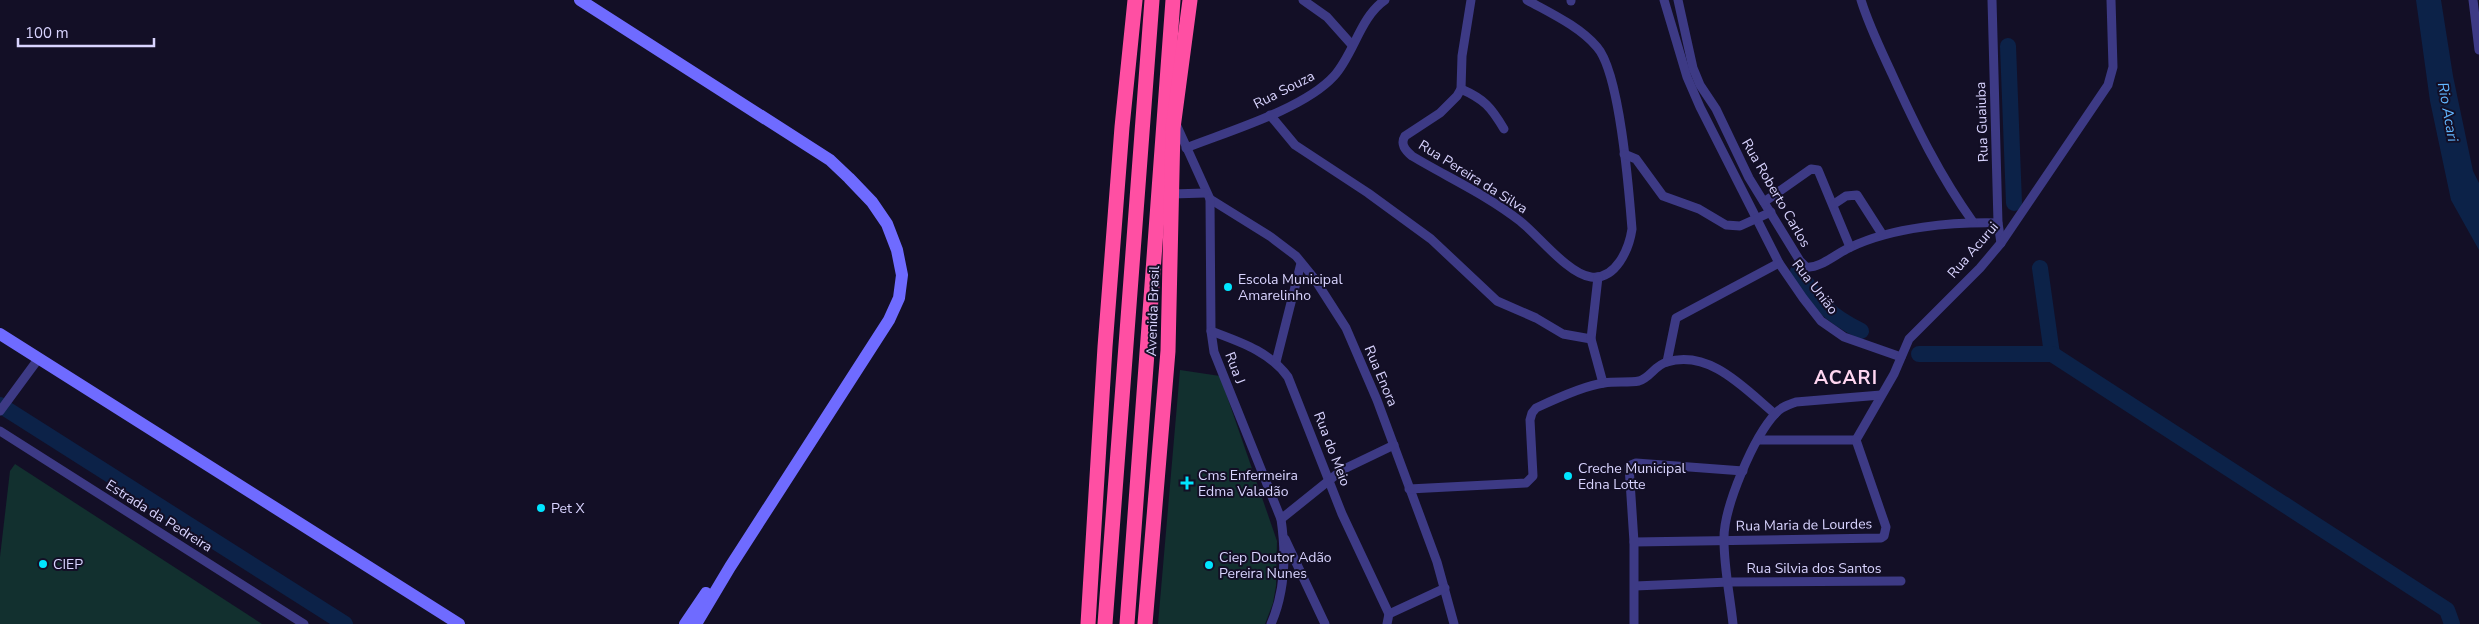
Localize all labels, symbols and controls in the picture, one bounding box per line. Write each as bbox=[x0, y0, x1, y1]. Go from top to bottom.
scale bar bbox=[18, 15, 154, 47]
text: 100 m bbox=[25, 23, 69, 43]
street label: Rua Souza bbox=[1250, 66, 1318, 114]
water label: Rio Acari bbox=[2433, 81, 2463, 144]
street label: Rua Guaiuba bbox=[1971, 82, 1993, 162]
street label: Rua Roberto Carlos bbox=[1737, 135, 1815, 251]
street label: Rua Pereira da Silva bbox=[1415, 136, 1531, 218]
street label: Rua Acurui bbox=[1943, 218, 2003, 282]
street label: Rua União bbox=[1788, 256, 1843, 319]
street label: Avenida Brasil bbox=[1142, 264, 1164, 357]
place label: Escola Municipal Amarelinho bbox=[1238, 270, 1343, 305]
marker: Escola Municipal Amarelinho bbox=[1222, 281, 1234, 293]
street label: Rua Enora bbox=[1360, 343, 1402, 409]
street label: Rua J bbox=[1220, 349, 1250, 387]
district label: ACARI bbox=[1814, 365, 1878, 391]
street label: Rua do Meio bbox=[1309, 409, 1355, 489]
place label: Creche Municipal Edna Lotte bbox=[1578, 459, 1687, 494]
place label: Cms Enfermeira Edma Valadão bbox=[1198, 466, 1298, 501]
marker: Creche Municipal Edna Lotte bbox=[1562, 470, 1574, 482]
street label: Estrada da Pedreira bbox=[102, 475, 216, 557]
marker: Cms Enfermeira Edma Valadão bbox=[1180, 476, 1194, 490]
place label: Pet X bbox=[551, 499, 585, 518]
marker: Pet X bbox=[535, 502, 547, 514]
street label: Rua Maria de Lourdes bbox=[1736, 514, 1873, 536]
place label: Ciep Doutor Adão Pereira Nunes bbox=[1219, 548, 1332, 583]
place label: CIEP bbox=[53, 555, 83, 574]
marker: CIEP bbox=[37, 558, 49, 570]
marker: Ciep Doutor Adão Pereira Nunes bbox=[1203, 559, 1215, 571]
street label: Rua Silvia dos Santos bbox=[1746, 559, 1882, 578]

